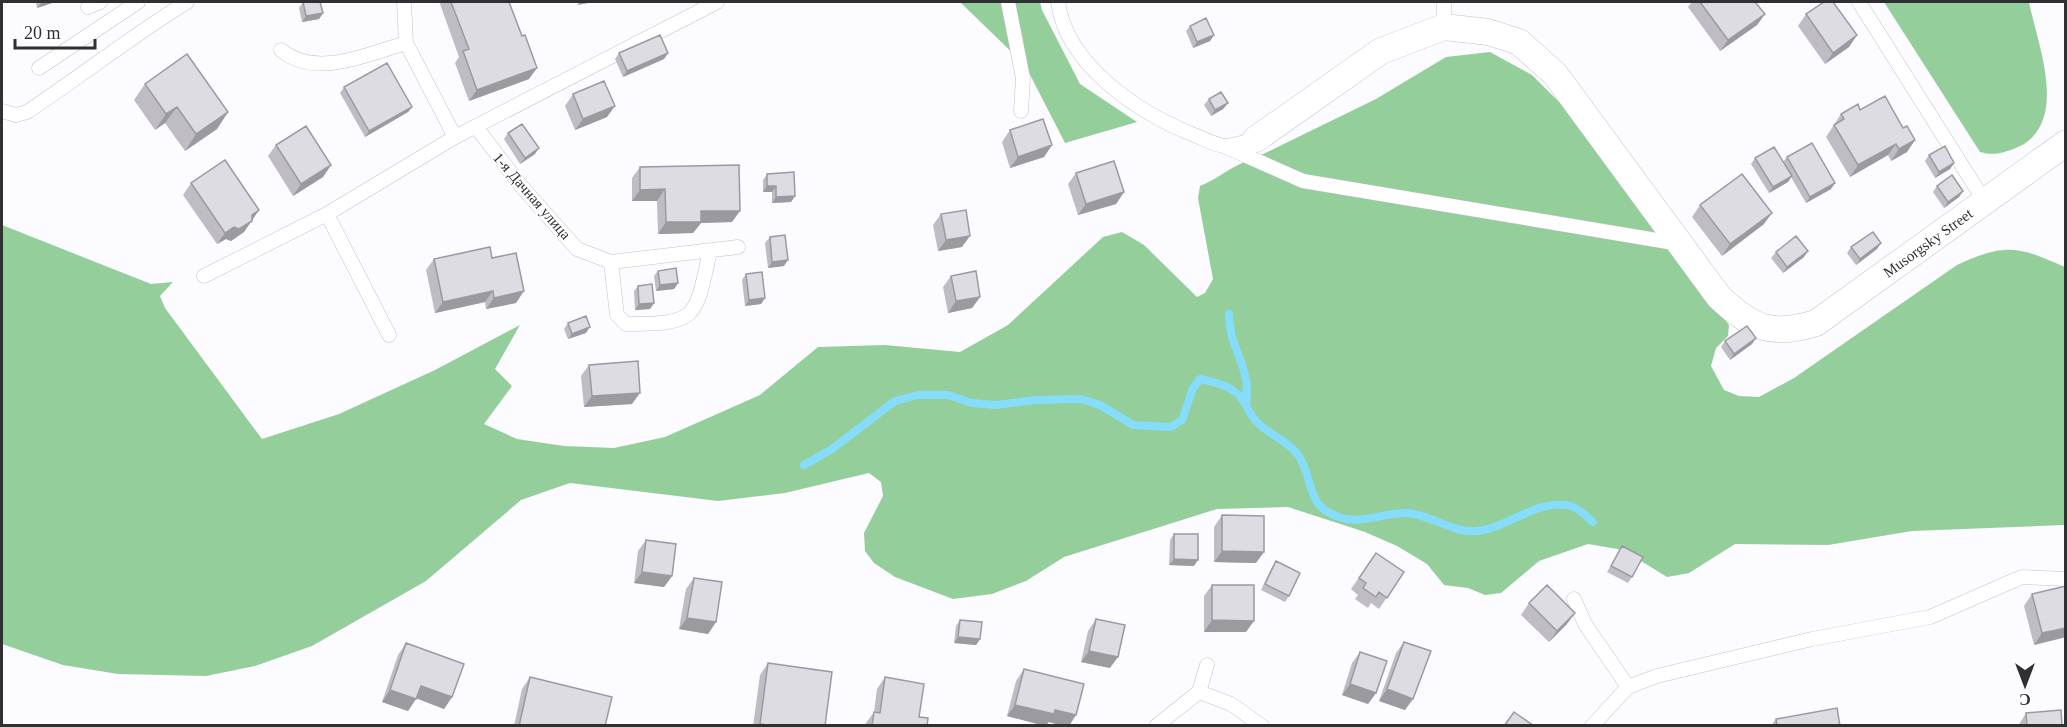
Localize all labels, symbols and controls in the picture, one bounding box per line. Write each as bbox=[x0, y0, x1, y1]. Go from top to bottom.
scale bar bbox=[15, 12, 94, 50]
text: 20 m bbox=[24, 23, 61, 43]
street label: 1-я Дачная улица bbox=[490, 149, 574, 243]
street label: Musorgsky Street bbox=[1880, 205, 1976, 281]
north arrow bbox=[1995, 655, 2055, 715]
text: С bbox=[2019, 691, 2031, 708]

